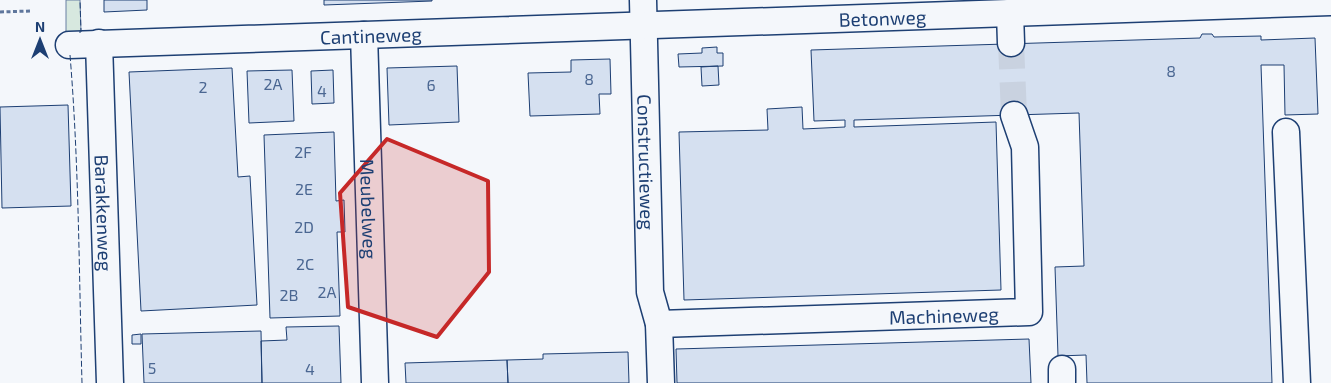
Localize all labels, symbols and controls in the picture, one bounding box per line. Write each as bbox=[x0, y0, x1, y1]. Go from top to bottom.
street label: Betonweg bbox=[838, 4, 927, 30]
north arrow bbox=[15, 15, 65, 65]
text: N bbox=[35, 18, 45, 35]
street label: Cantineweg bbox=[319, 21, 423, 48]
house number: 8 bbox=[1166, 61, 1176, 80]
house number: 8 bbox=[584, 69, 594, 88]
house number: 2A bbox=[264, 74, 283, 93]
house number: 6 bbox=[426, 75, 436, 94]
house number: 2 bbox=[199, 77, 208, 96]
house number: 4 bbox=[317, 81, 327, 100]
street label: Constructieweg bbox=[634, 94, 660, 231]
house number: 2F bbox=[294, 142, 312, 161]
street label: Barakkenweg bbox=[91, 154, 118, 272]
street label: Meubelweg bbox=[356, 158, 383, 260]
house number: 2E bbox=[295, 179, 313, 198]
house number: 2D bbox=[294, 217, 314, 236]
house number: 2C bbox=[296, 254, 314, 273]
house number: 2A bbox=[318, 282, 337, 301]
house number: 2B bbox=[280, 285, 298, 304]
street label: Machineweg bbox=[889, 301, 1000, 328]
house number: 5 bbox=[148, 358, 156, 377]
house number: 4 bbox=[305, 359, 315, 378]

